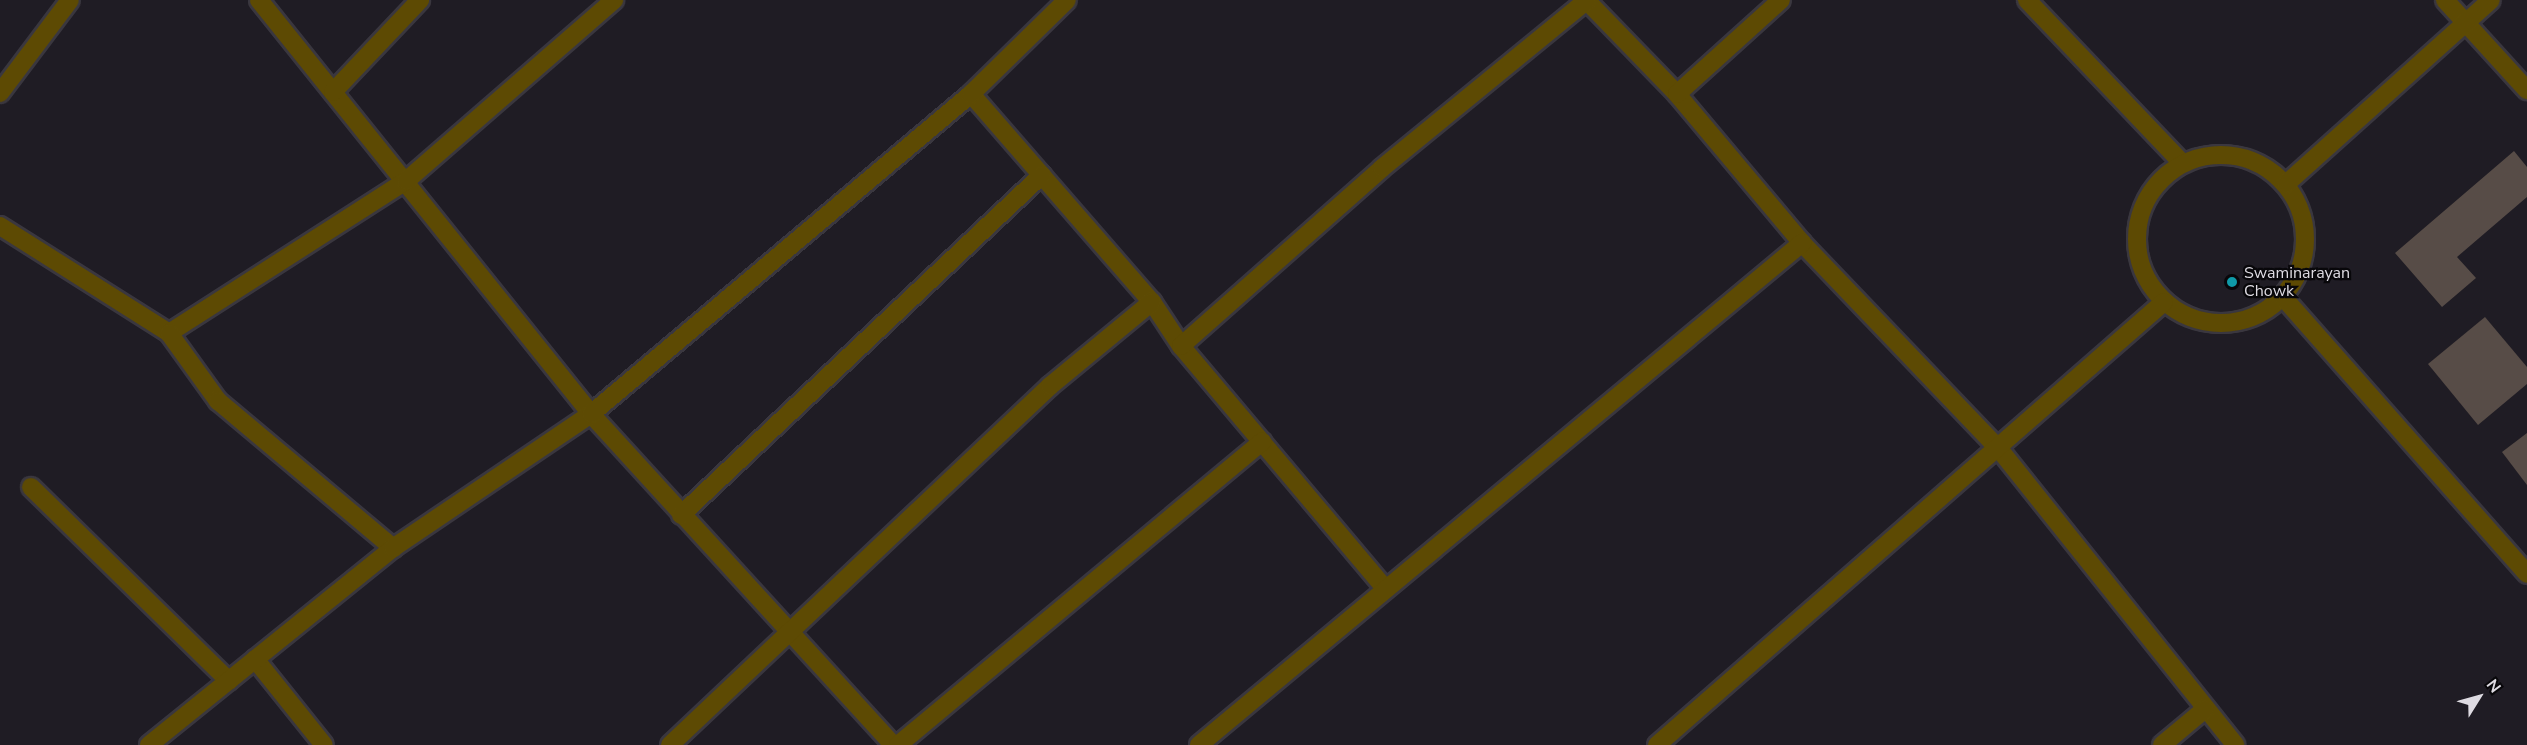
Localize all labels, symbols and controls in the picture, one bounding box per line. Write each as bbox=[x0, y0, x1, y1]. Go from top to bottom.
place label: Swaminarayan Chowk bbox=[2244, 263, 2350, 301]
marker: Swaminarayan Chowk bbox=[2225, 275, 2239, 289]
north arrow bbox=[2449, 667, 2509, 727]
text: N bbox=[2481, 675, 2506, 698]

